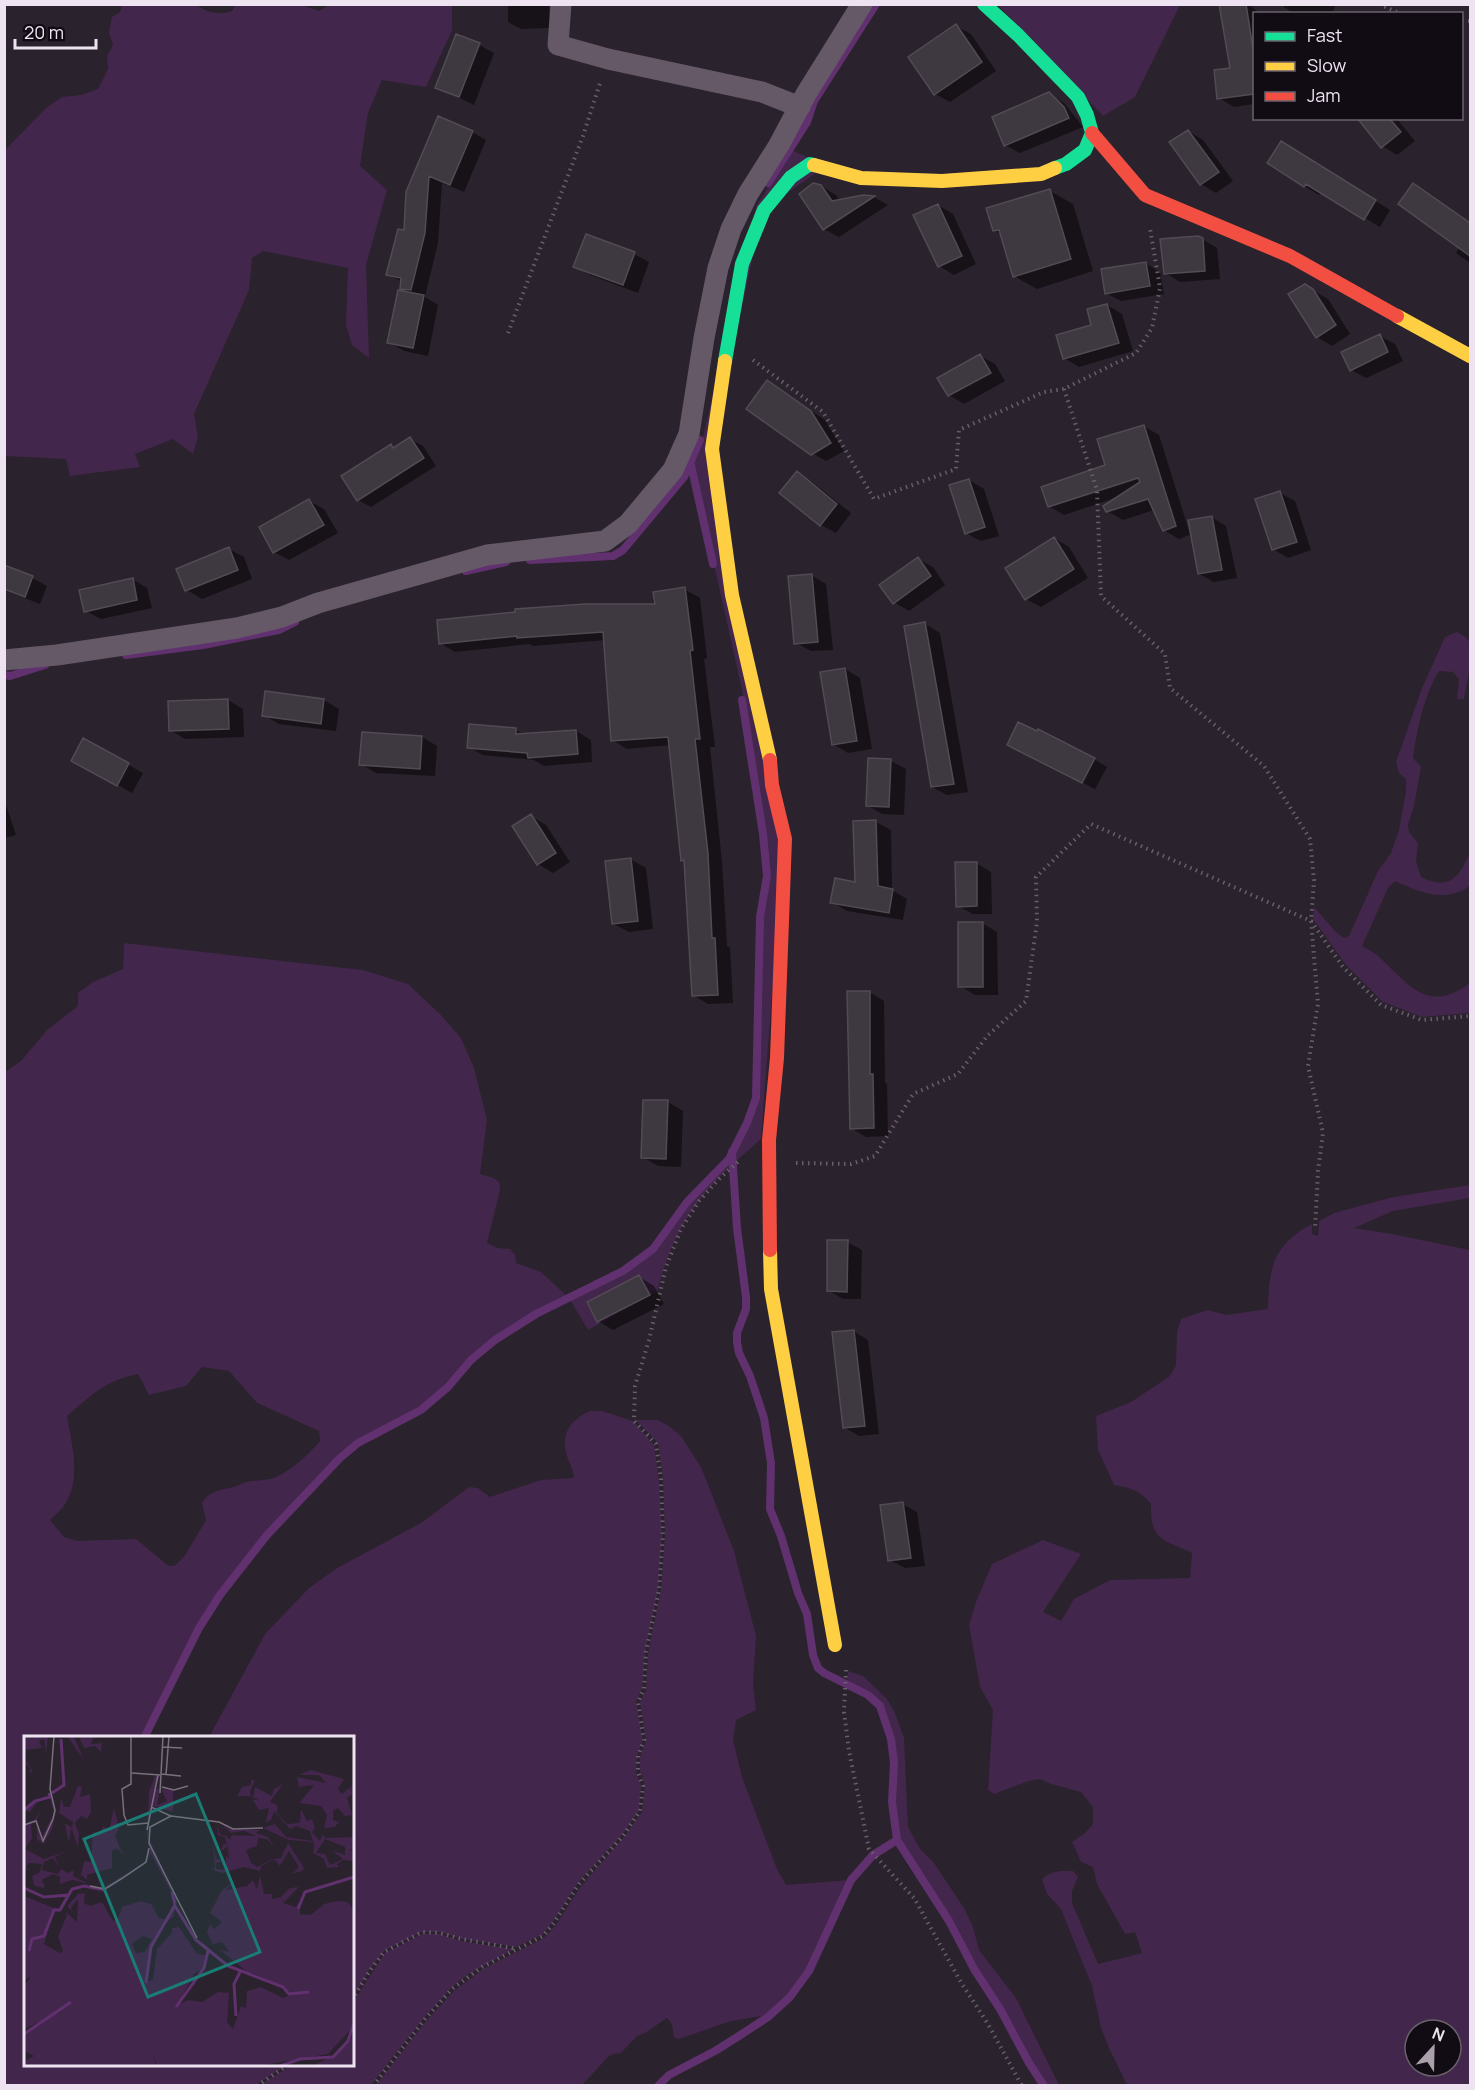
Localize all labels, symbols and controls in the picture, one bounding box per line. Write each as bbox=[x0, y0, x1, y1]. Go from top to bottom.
scale bar bbox=[15, 12, 96, 50]
legend bbox=[1253, 12, 1463, 120]
text: 20 m bbox=[24, 20, 64, 44]
text: Fast bbox=[1307, 23, 1342, 47]
text: Slow bbox=[1307, 53, 1347, 77]
text: Jam bbox=[1307, 83, 1341, 107]
inset map bbox=[24, 1736, 354, 2066]
north arrow bbox=[1403, 2018, 1463, 2078]
text: N bbox=[1429, 2022, 1448, 2046]

